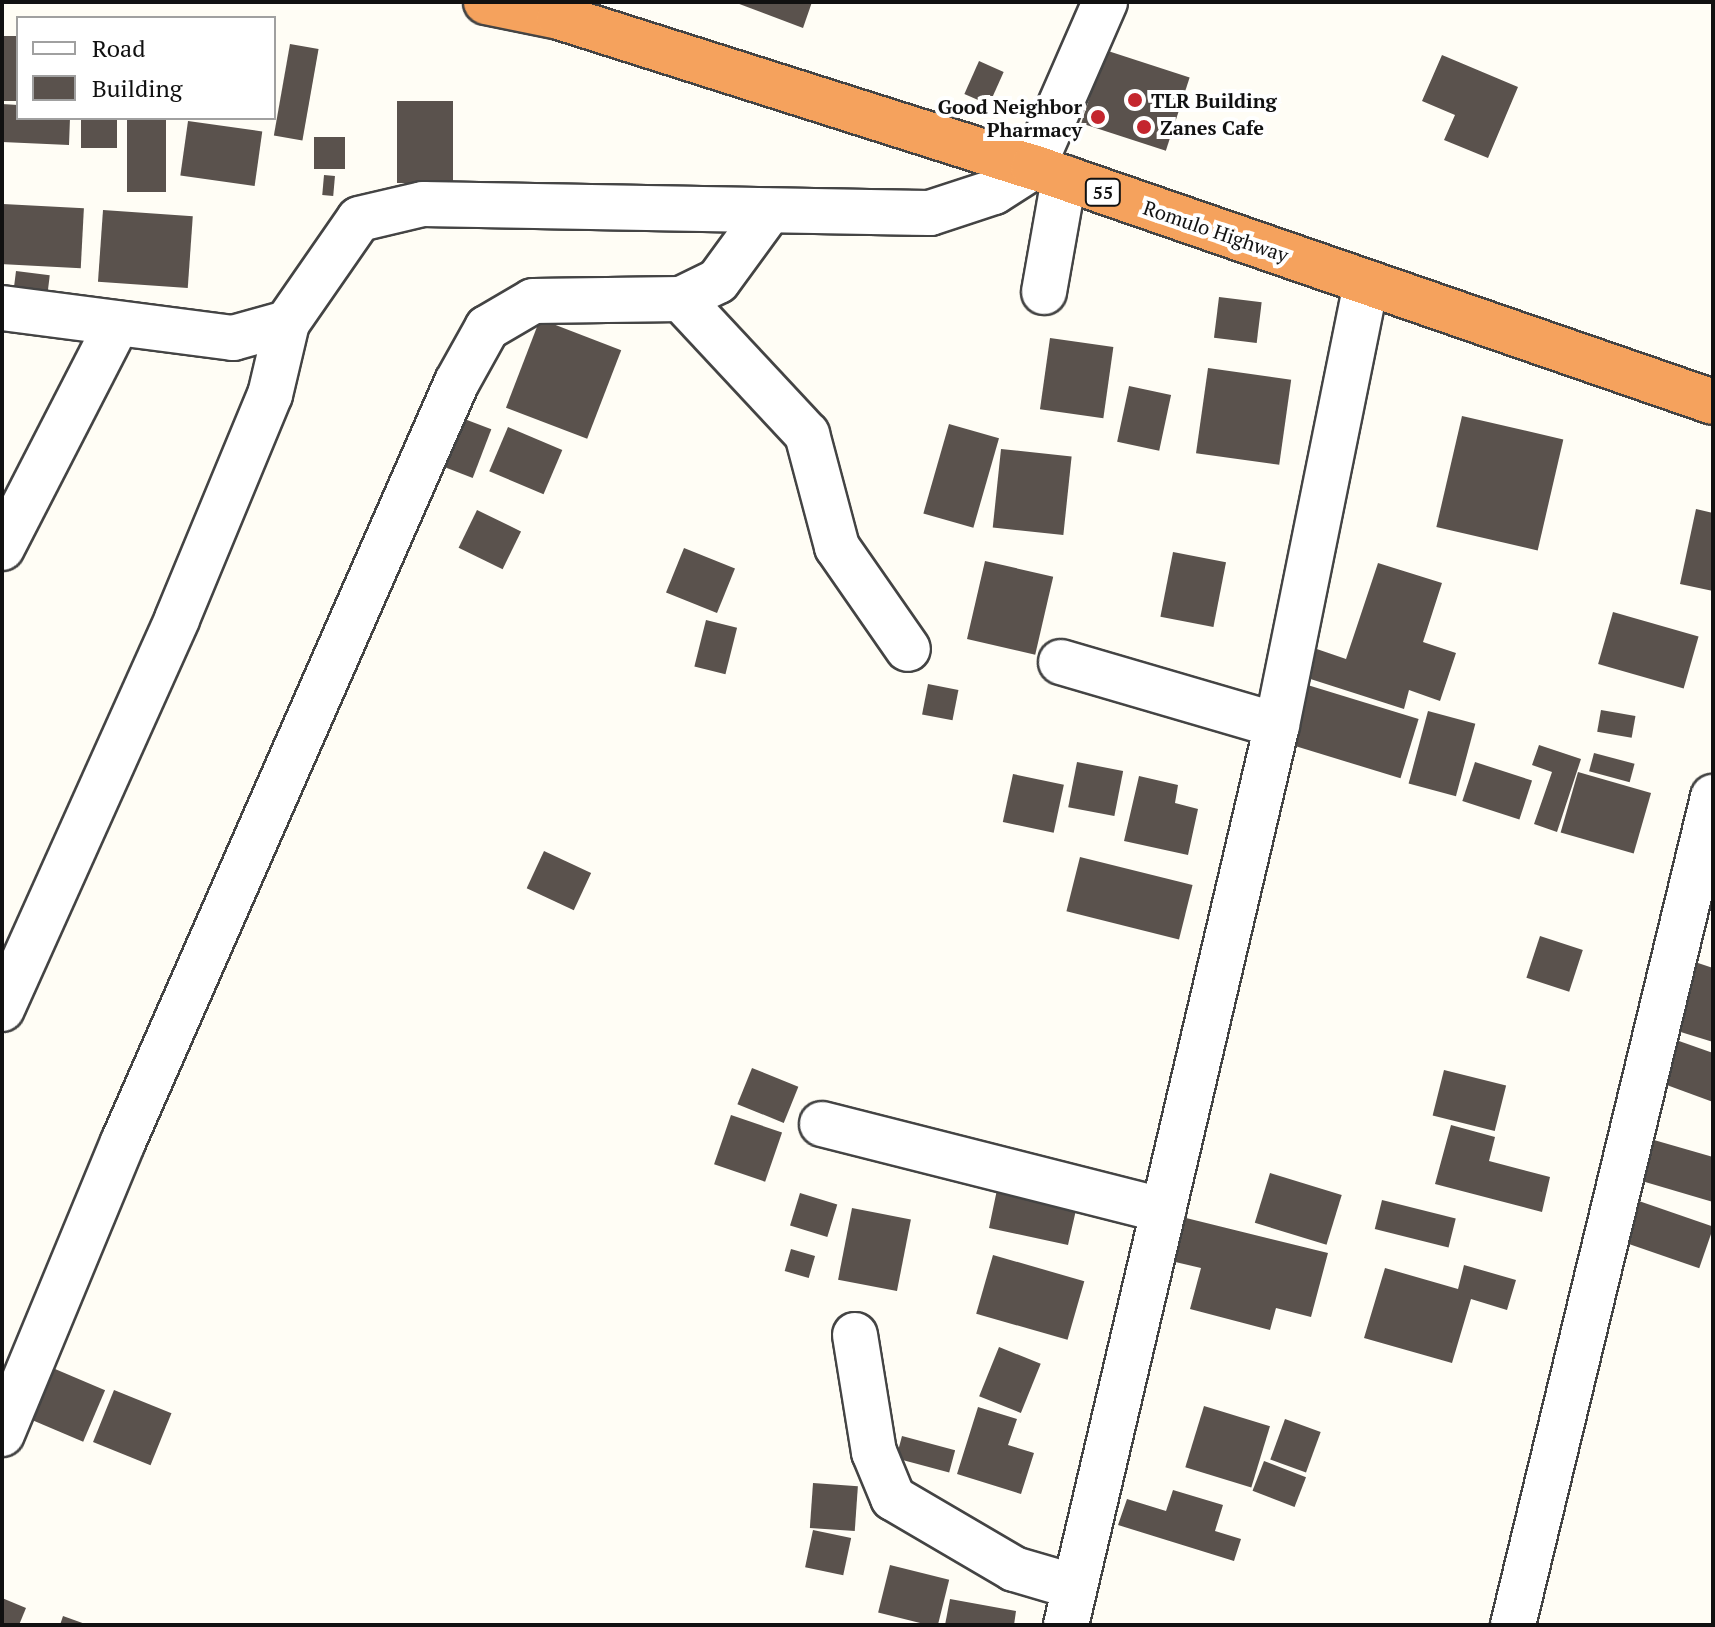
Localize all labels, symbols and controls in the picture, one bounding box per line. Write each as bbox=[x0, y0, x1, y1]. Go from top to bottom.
legend bbox=[16, 16, 276, 120]
text: Road bbox=[92, 32, 146, 64]
text: Building bbox=[92, 72, 182, 104]
place label: TLR Building bbox=[1151, 88, 1277, 112]
marker: TLR Building bbox=[1126, 91, 1144, 109]
place label: Good Neighbor Pharmacy bbox=[938, 94, 1082, 141]
marker: Good Neighbor Pharmacy bbox=[1089, 108, 1107, 126]
place label: Zanes Cafe bbox=[1160, 115, 1264, 139]
marker: Zanes Cafe bbox=[1135, 118, 1153, 136]
road number: 55 bbox=[1083, 178, 1123, 206]
street label: Romulo Highway bbox=[1140, 195, 1292, 267]

